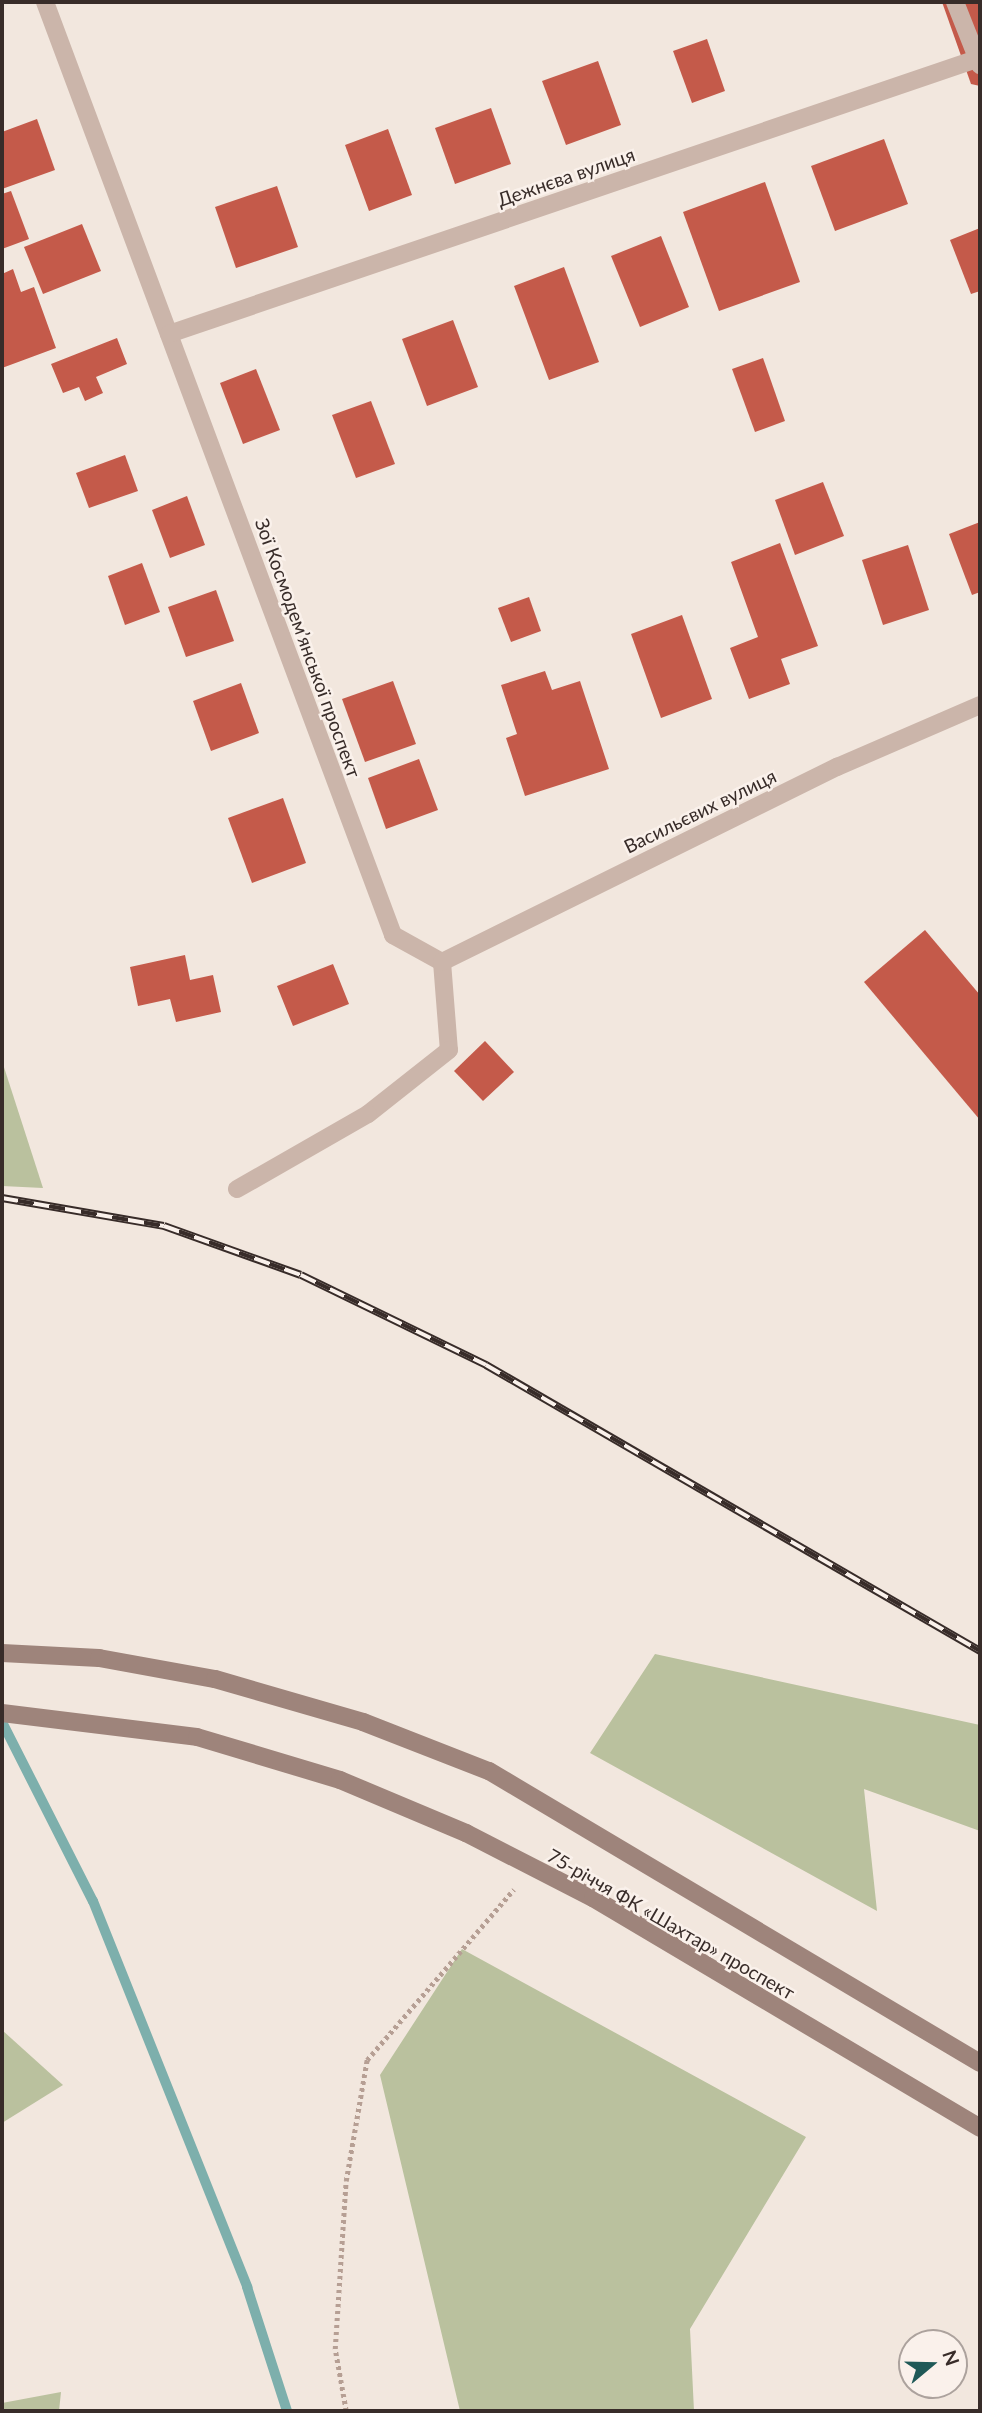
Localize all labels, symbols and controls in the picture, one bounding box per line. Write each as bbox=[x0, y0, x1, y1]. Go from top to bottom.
street label: Дежнєва вулиця bbox=[494, 143, 638, 211]
street label: Зої Космодем’янської проспект bbox=[250, 515, 366, 781]
street label: Васильєвих вулиця bbox=[620, 764, 780, 858]
street label: 75-річчя ФК «Шахтар» проспект bbox=[543, 1844, 799, 2004]
north arrow bbox=[898, 2329, 968, 2399]
text: N bbox=[938, 2347, 965, 2368]

